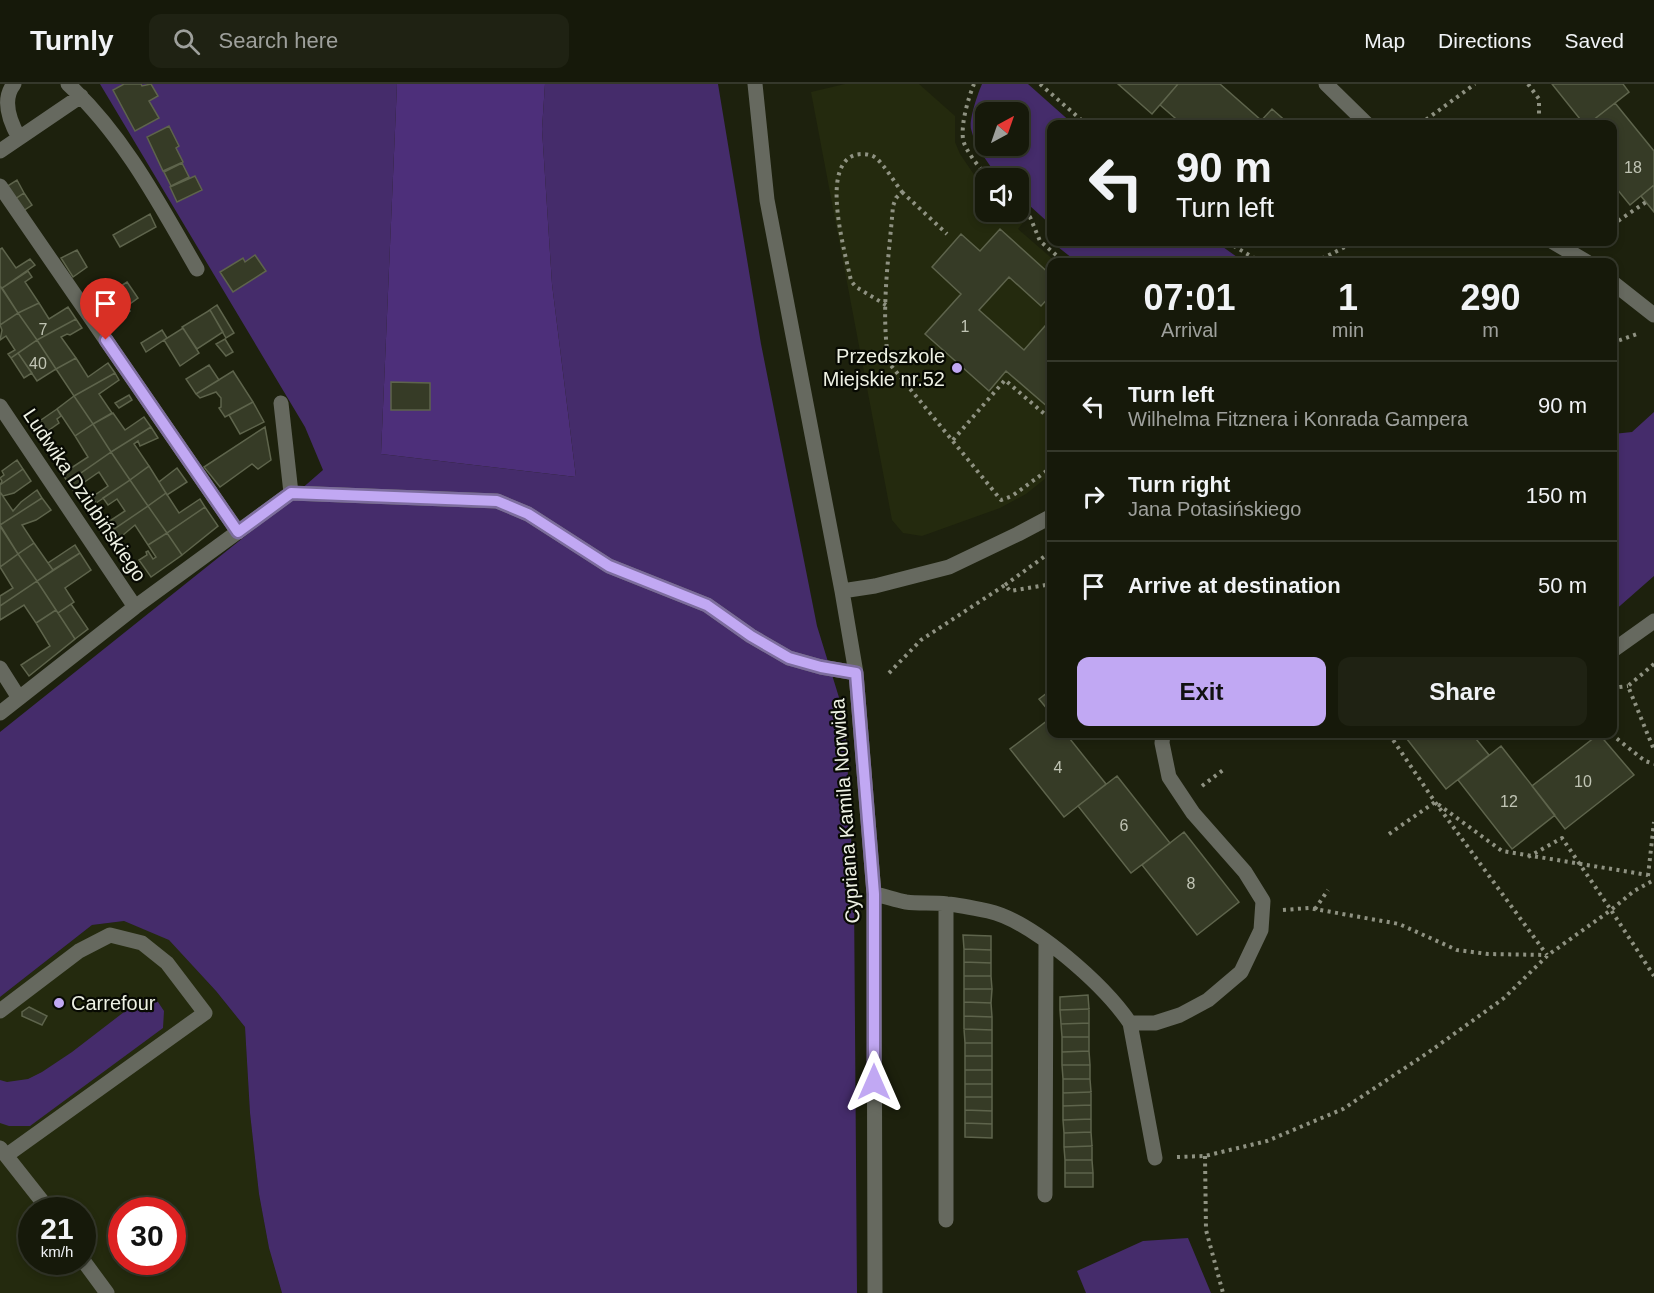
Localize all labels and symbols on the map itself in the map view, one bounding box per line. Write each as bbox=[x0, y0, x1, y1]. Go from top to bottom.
north arrow bbox=[975, 102, 1029, 156]
house number: 18 bbox=[1624, 159, 1642, 176]
pin bbox=[80, 278, 131, 340]
house number: 1 bbox=[961, 318, 970, 335]
house number: 7 bbox=[39, 321, 48, 338]
place label: Przedszkole Miejskie nr.52 bbox=[823, 345, 945, 390]
house number: 40 bbox=[29, 355, 47, 372]
marker: Przedszkole Miejskie nr.52 bbox=[950, 361, 964, 375]
street label: Ludwika Dziubińskiego bbox=[19, 405, 151, 585]
street label: Cypriana Kamila Norwida bbox=[826, 697, 864, 924]
house number: 4 bbox=[1054, 759, 1063, 776]
house number: 10 bbox=[1574, 773, 1592, 790]
house number: 12 bbox=[1500, 793, 1518, 810]
house number: 6 bbox=[1120, 817, 1129, 834]
house number: 8 bbox=[1187, 875, 1196, 892]
place label: Carrefour bbox=[71, 992, 156, 1014]
marker: Carrefour bbox=[52, 996, 66, 1010]
position arrow bbox=[842, 1050, 906, 1114]
speed limit sign: 30 bbox=[108, 1197, 186, 1275]

